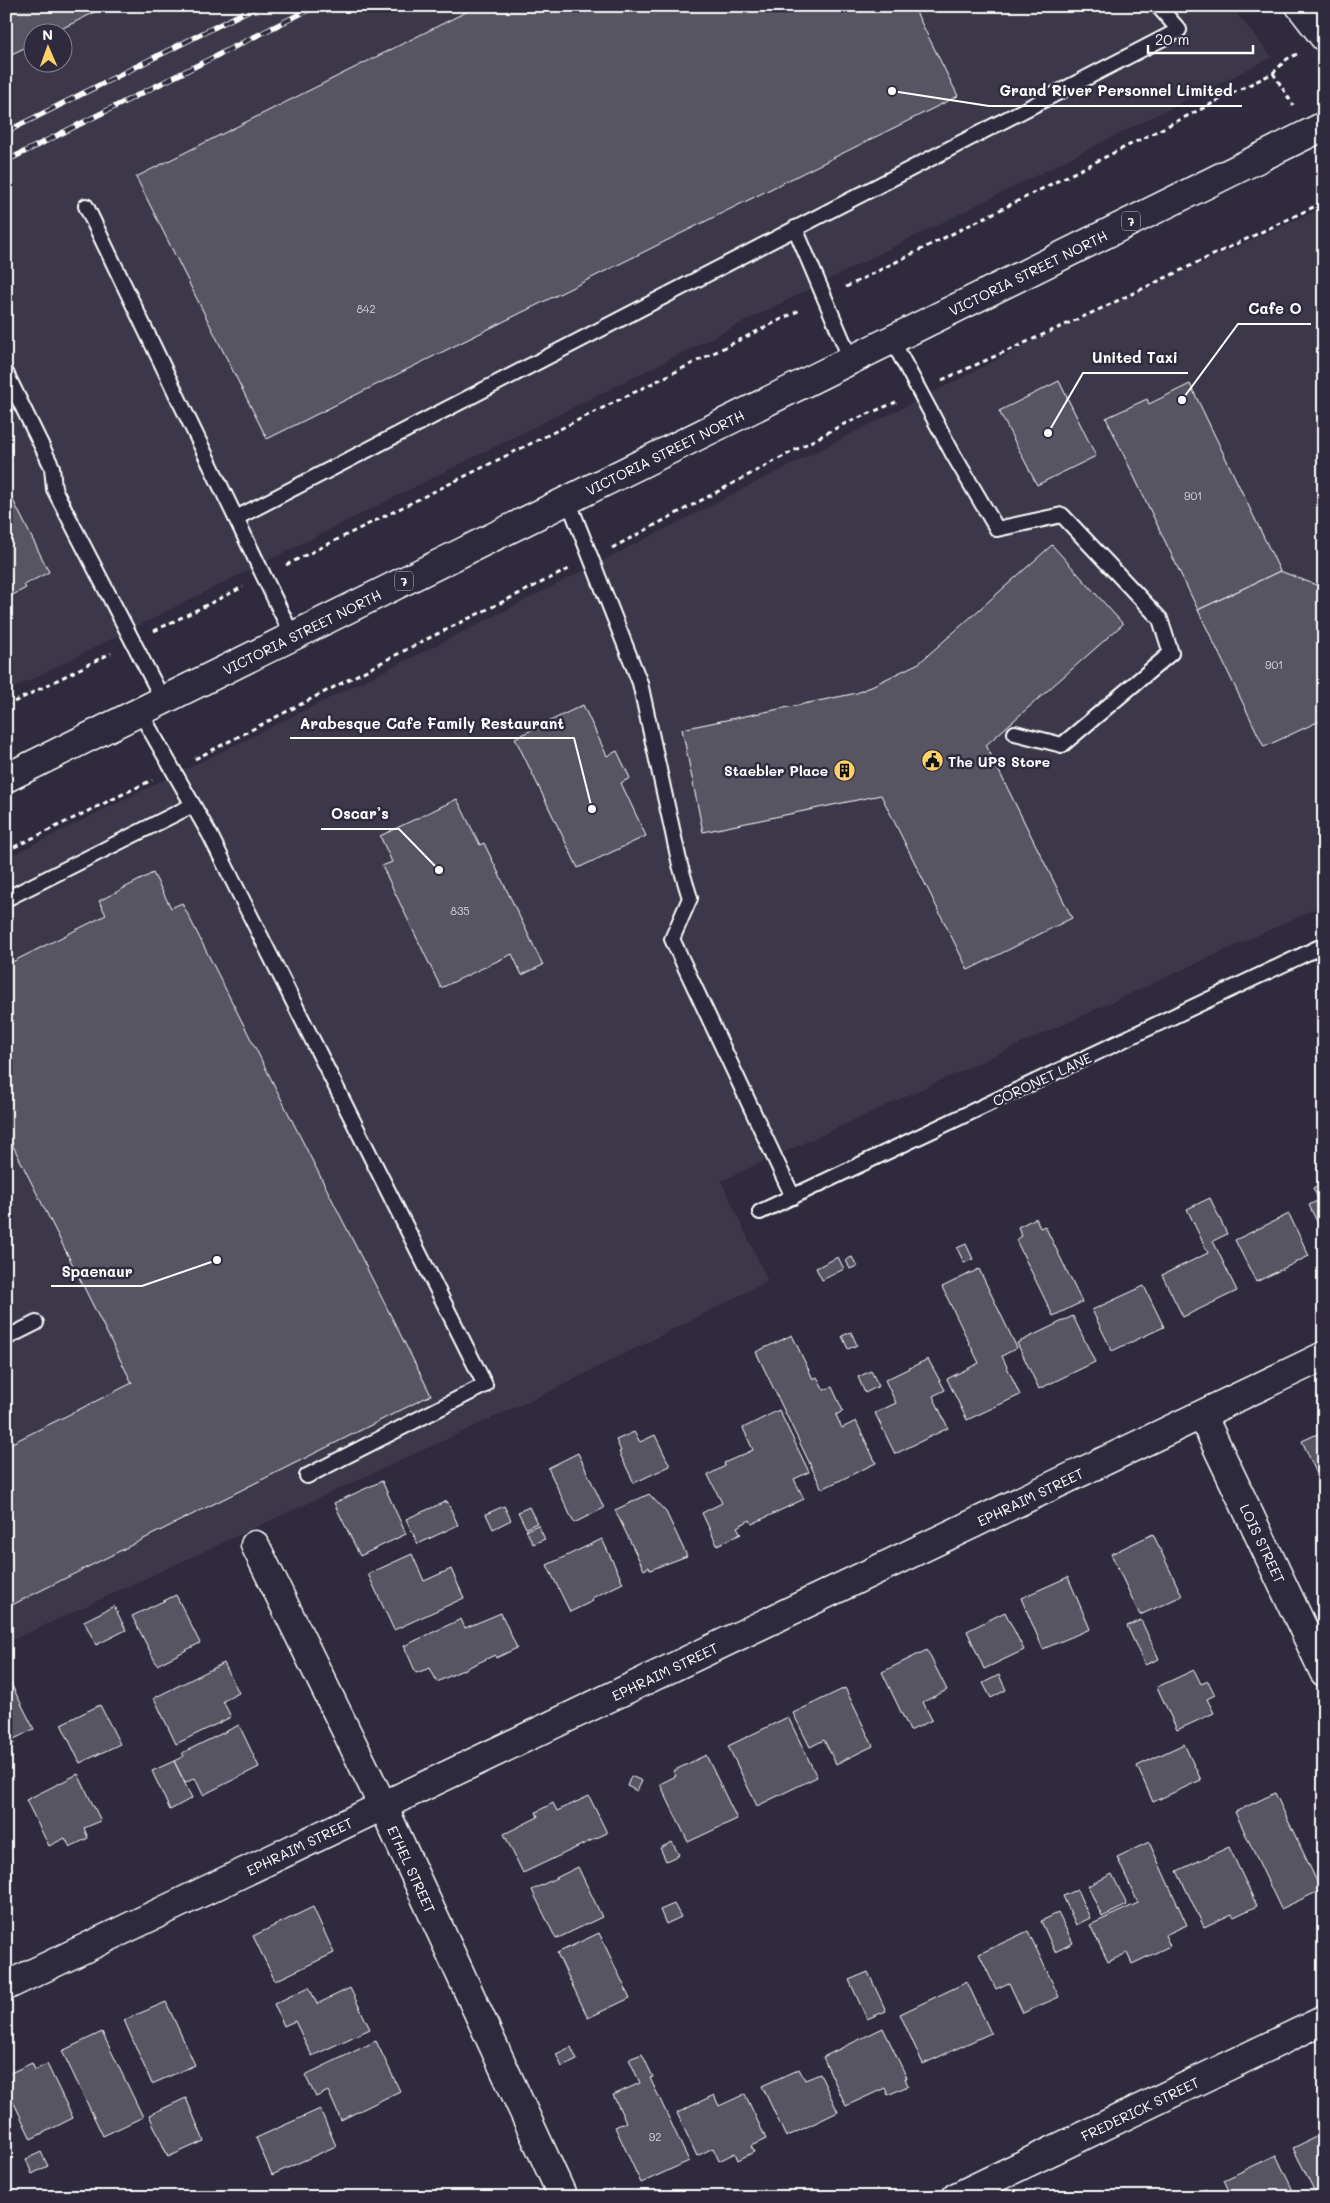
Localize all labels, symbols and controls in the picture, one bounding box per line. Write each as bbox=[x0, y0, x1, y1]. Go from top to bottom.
north arrow bbox=[22, 22, 72, 72]
scale bar bbox=[1148, 22, 1252, 54]
text: N bbox=[42, 25, 53, 44]
text: 20 m bbox=[1155, 29, 1189, 49]
callout: Grand River Personnel Limited bbox=[989, 76, 1242, 106]
text: Grand River Personnel Limited bbox=[1000, 80, 1233, 100]
road number: 7 bbox=[1122, 212, 1140, 230]
street label: VICTORIA STREET NORTH bbox=[945, 225, 1110, 320]
callout: Cafe O bbox=[1238, 294, 1311, 324]
text: Cafe O bbox=[1248, 298, 1302, 318]
house number: 842 bbox=[356, 301, 376, 316]
callout: United Taxi bbox=[1083, 343, 1188, 373]
text: United Taxi bbox=[1092, 347, 1178, 367]
street label: VICTORIA STREET NORTH bbox=[582, 405, 747, 499]
house number: 901 bbox=[1184, 488, 1202, 503]
road number: 7 bbox=[395, 572, 413, 590]
street label: VICTORIA STREET NORTH bbox=[219, 584, 384, 679]
house number: 901 bbox=[1265, 657, 1283, 672]
callout: Arabesque Cafe Family Restaurant bbox=[290, 708, 574, 738]
text: Arabesque Cafe Family Restaurant bbox=[300, 713, 564, 733]
public building icon: The UPS Store bbox=[920, 749, 944, 773]
place label: The UPS Store bbox=[948, 752, 1050, 771]
building icon: Staebler Place bbox=[832, 758, 856, 782]
place label: Staebler Place bbox=[724, 761, 828, 780]
callout: Oscar’s bbox=[321, 799, 399, 829]
text: Oscar’s bbox=[331, 803, 389, 823]
house number: 835 bbox=[450, 903, 470, 918]
street label: CORONET LANE bbox=[989, 1048, 1095, 1110]
callout: Spaenaur bbox=[51, 1256, 142, 1286]
text: Spaenaur bbox=[61, 1261, 133, 1281]
street label: EPHRAIM STREET bbox=[974, 1463, 1086, 1530]
street label: LOIS STREET bbox=[1236, 1501, 1290, 1586]
street label: EPHRAIM STREET bbox=[608, 1638, 721, 1705]
street label: EPHRAIM STREET bbox=[243, 1812, 356, 1879]
street label: ETHEL STREET bbox=[384, 1822, 440, 1916]
street label: FREDERICK STREET bbox=[1078, 2072, 1202, 2145]
house number: 92 bbox=[649, 2129, 661, 2144]

